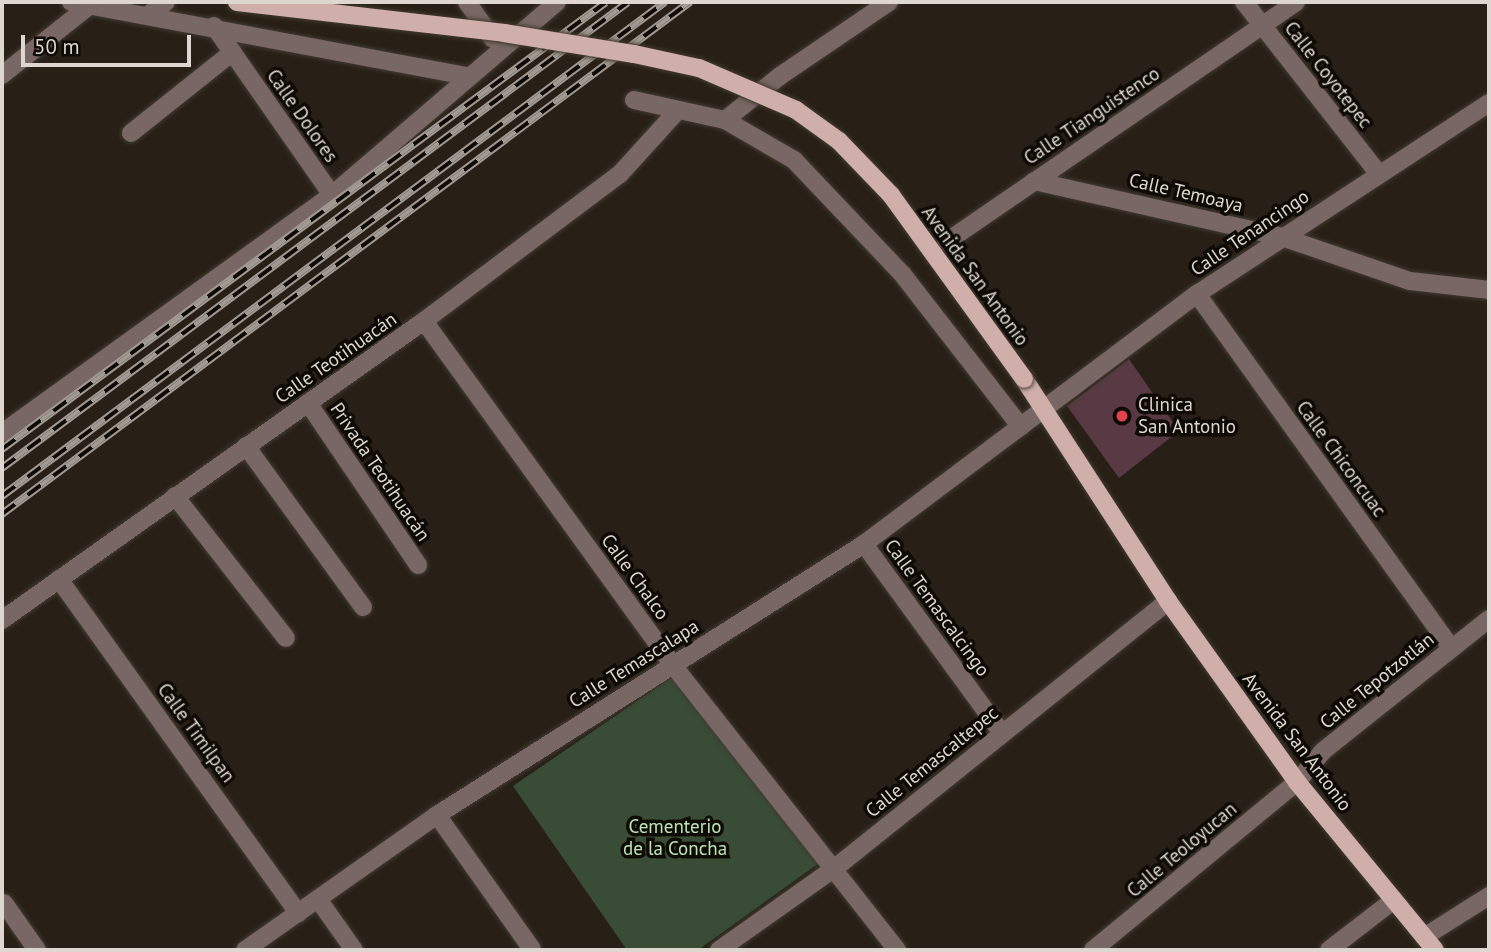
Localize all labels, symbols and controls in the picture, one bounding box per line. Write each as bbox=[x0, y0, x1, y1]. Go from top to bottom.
street label: Calle Coyotepec bbox=[1279, 17, 1377, 133]
scale bar bbox=[24, 21, 194, 65]
text: 50 m bbox=[34, 33, 80, 60]
street label: Calle Tianguistenco bbox=[1020, 62, 1164, 170]
street label: Calle Dolores bbox=[262, 65, 342, 167]
street label: Calle Temoaya bbox=[1127, 169, 1245, 217]
street label: Calle Tenancingo bbox=[1186, 185, 1314, 281]
street label: Avenida San Antonio bbox=[916, 201, 1034, 351]
street label: Calle Teotihuacán bbox=[271, 308, 401, 408]
place label: Clinica San Antonio bbox=[1138, 394, 1237, 438]
street label: Calle Chiconcuac bbox=[1291, 397, 1391, 521]
street label: Privada Teotihuacán bbox=[325, 398, 435, 546]
marker: Clinica San Antonio bbox=[1112, 406, 1132, 426]
street label: Calle Chalco bbox=[596, 530, 674, 624]
street label: Calle Temascalcingo bbox=[879, 535, 995, 681]
street label: Calle Temascalapa bbox=[565, 615, 703, 713]
street label: Calle Tepotzotlán bbox=[1315, 628, 1439, 734]
street label: Avenida San Antonio bbox=[1237, 668, 1357, 816]
street label: Calle Timilpan bbox=[152, 679, 240, 787]
street label: Calle Temascaltepec bbox=[861, 702, 1003, 822]
street label: Calle Teoloyucan bbox=[1122, 797, 1242, 903]
park label: Cementerio de la Concha bbox=[623, 816, 727, 860]

